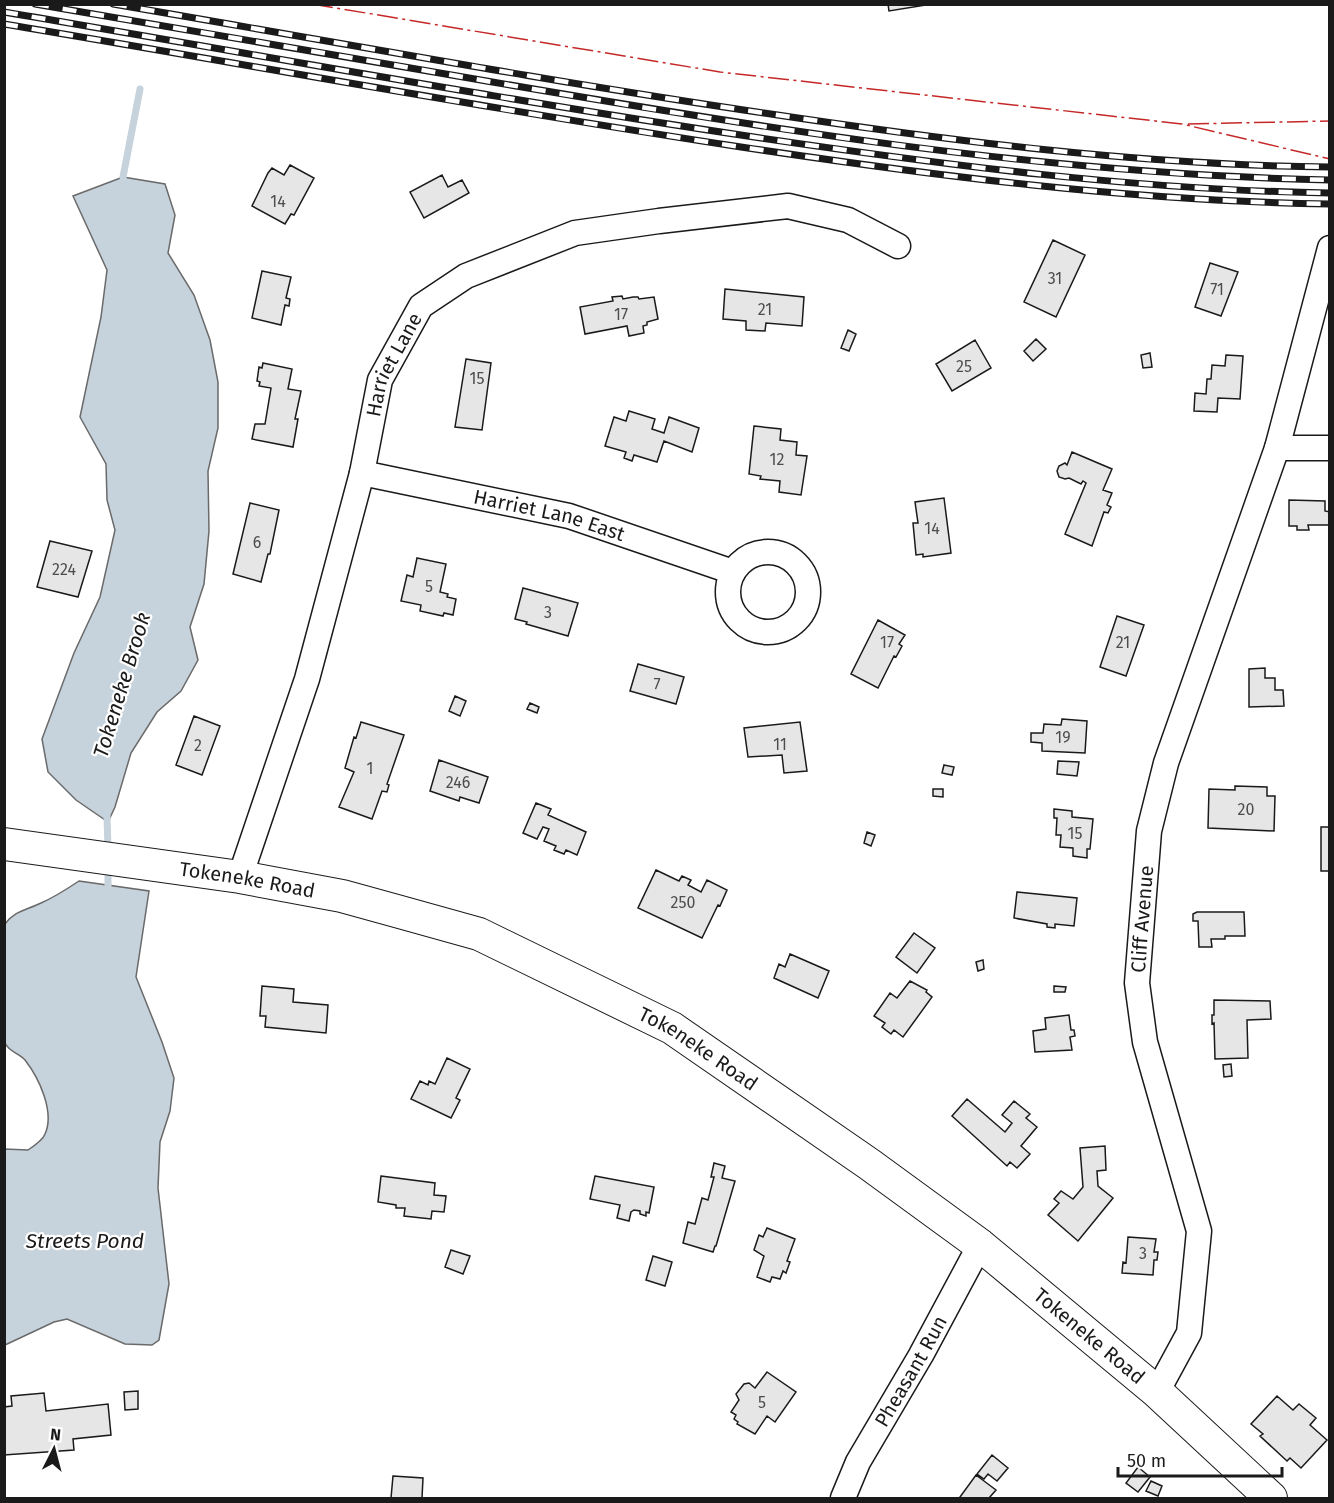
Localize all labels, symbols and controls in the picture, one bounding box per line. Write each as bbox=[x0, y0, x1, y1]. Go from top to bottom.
house number: 14 bbox=[270, 192, 286, 211]
house number: 31 bbox=[1048, 269, 1062, 288]
house number: 71 bbox=[1210, 280, 1224, 299]
house number: 21 bbox=[758, 300, 772, 319]
house number: 17 bbox=[614, 305, 628, 324]
street label: Harriet Lane bbox=[361, 308, 427, 419]
house number: 25 bbox=[956, 357, 972, 376]
house number: 15 bbox=[470, 369, 484, 388]
house number: 12 bbox=[770, 450, 784, 469]
street label: Harriet Lane East bbox=[471, 484, 629, 546]
house number: 14 bbox=[924, 519, 940, 538]
house number: 6 bbox=[253, 533, 261, 552]
house number: 224 bbox=[52, 560, 76, 579]
house number: 5 bbox=[425, 577, 433, 596]
house number: 3 bbox=[544, 603, 552, 622]
water label: Tokeneke Brook bbox=[88, 609, 156, 761]
house number: 17 bbox=[880, 633, 894, 652]
house number: 21 bbox=[1116, 633, 1130, 652]
house number: 7 bbox=[653, 675, 661, 694]
house number: 19 bbox=[1055, 728, 1071, 747]
house number: 11 bbox=[773, 735, 787, 754]
house number: 2 bbox=[194, 736, 202, 755]
house number: 1 bbox=[367, 759, 373, 778]
house number: 246 bbox=[446, 773, 470, 792]
house number: 20 bbox=[1238, 800, 1254, 819]
house number: 15 bbox=[1068, 824, 1082, 843]
street label: Tokeneke Road bbox=[178, 857, 317, 903]
street label: Cliff Avenue bbox=[1126, 864, 1158, 974]
house number: 250 bbox=[671, 893, 695, 912]
street label: Tokeneke Road bbox=[635, 1002, 762, 1096]
water label: Streets Pond bbox=[25, 1228, 144, 1254]
house number: 3 bbox=[1139, 1244, 1147, 1263]
street label: Tokeneke Road bbox=[1029, 1283, 1150, 1389]
street label: Pheasant Run bbox=[869, 1312, 952, 1431]
house number: 5 bbox=[758, 1393, 766, 1412]
north arrow bbox=[24, 1419, 84, 1479]
text: N bbox=[49, 1425, 62, 1445]
scale bar bbox=[1118, 1440, 1282, 1478]
text: 50 m bbox=[1127, 1450, 1166, 1472]

